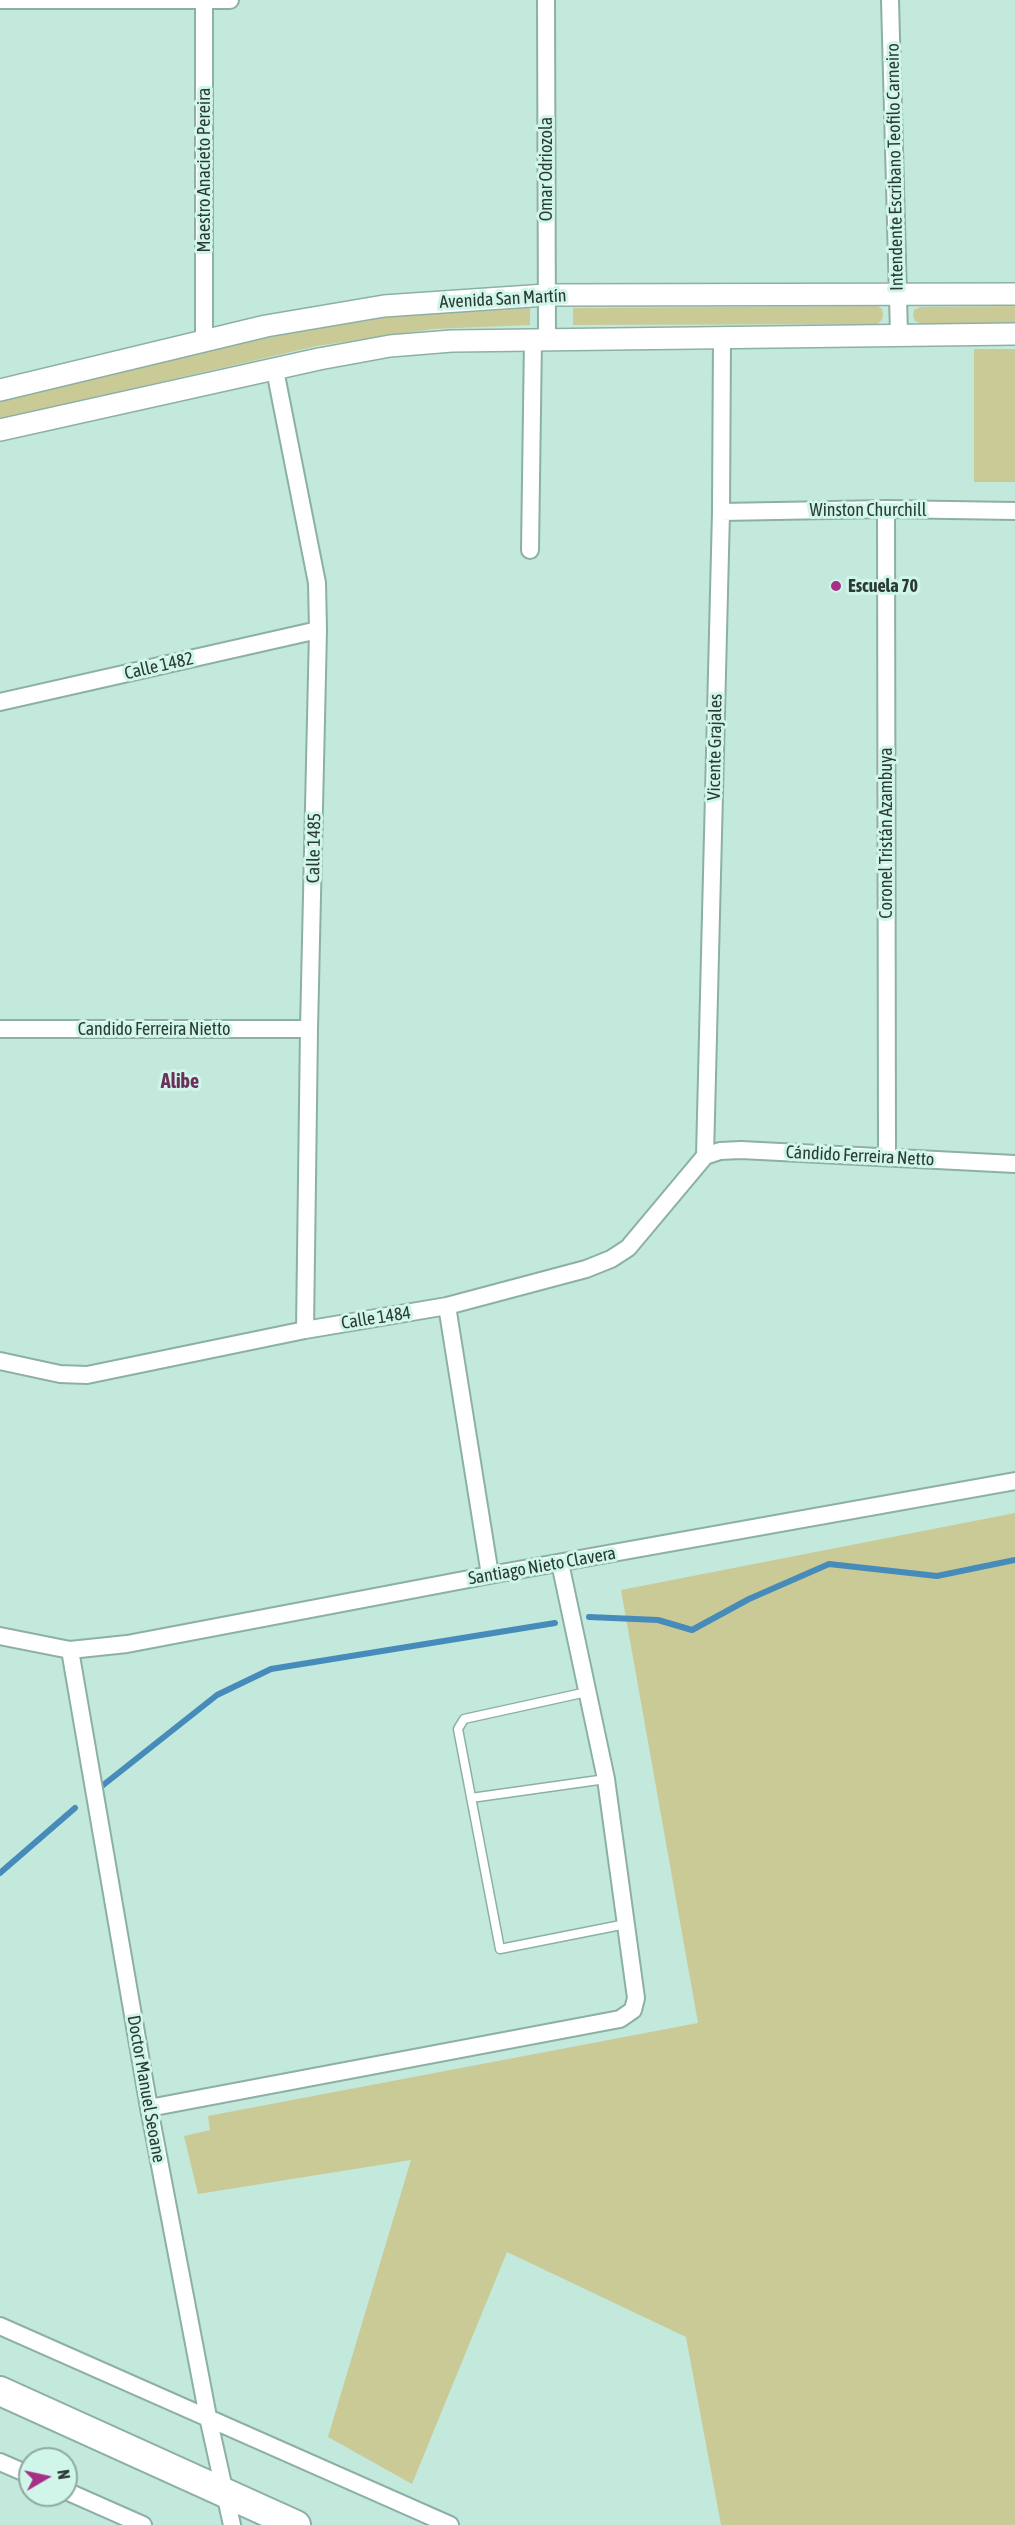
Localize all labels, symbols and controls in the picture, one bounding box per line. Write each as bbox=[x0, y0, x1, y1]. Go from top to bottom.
street label: Intendente Escribano Teofilo Carneiro bbox=[882, 43, 908, 291]
street label: Maestro Anacieto Pereira bbox=[193, 88, 215, 252]
street label: Omar Odriozola bbox=[535, 117, 557, 221]
street label: Avenida San Martín bbox=[439, 285, 567, 313]
street label: Winston Churchill bbox=[810, 499, 926, 521]
place label: Escuela 70 bbox=[848, 575, 918, 597]
marker: Escuela 70 bbox=[829, 579, 843, 593]
street label: Calle 1482 bbox=[122, 648, 196, 684]
street label: Vicente Grajales bbox=[703, 693, 727, 801]
street label: Coronel Tristán Azambuya bbox=[875, 747, 897, 919]
street label: Calle 1485 bbox=[303, 813, 325, 883]
street label: Candido Ferreira Nietto bbox=[78, 1018, 230, 1040]
district label: Alibe bbox=[161, 1070, 199, 1094]
street label: Cándido Ferreira Netto bbox=[785, 1141, 935, 1171]
street label: Calle 1484 bbox=[340, 1302, 412, 1334]
street label: Santiago Nieto Clavera bbox=[467, 1542, 617, 1590]
street label: Doctor Manuel Seoane bbox=[122, 2014, 170, 2164]
north arrow bbox=[18, 2447, 78, 2507]
text: N bbox=[54, 2468, 73, 2481]

